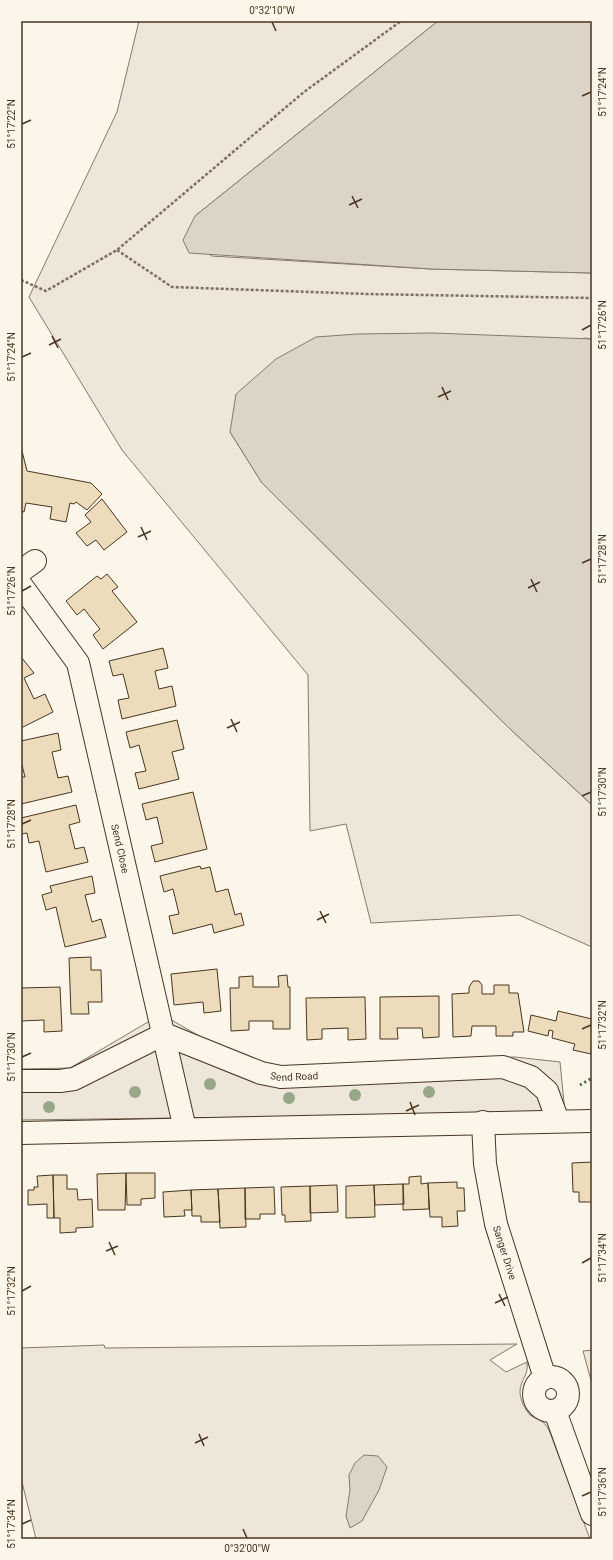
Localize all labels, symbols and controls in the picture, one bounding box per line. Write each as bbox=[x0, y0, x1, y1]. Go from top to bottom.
text: 0°32'10"W bbox=[249, 5, 295, 16]
text: 51°17'24"N bbox=[597, 67, 608, 117]
text: 51°17'22"N bbox=[6, 99, 17, 149]
text: 51°17'26"N bbox=[597, 300, 608, 350]
text: 51°17'24"N bbox=[6, 332, 17, 382]
text: 51°17'28"N bbox=[597, 534, 608, 584]
text: 51°17'26"N bbox=[6, 566, 17, 616]
text: 51°17'30"N bbox=[597, 767, 608, 817]
text: 51°17'28"N bbox=[6, 799, 17, 849]
street label: Send Close bbox=[110, 823, 132, 874]
text: 51°17'32"N bbox=[597, 1000, 608, 1050]
text: 51°17'30"N bbox=[6, 1032, 17, 1082]
street label: Send Road bbox=[269, 1070, 318, 1083]
street label: Sanger Drive bbox=[491, 1224, 519, 1281]
text: 51°17'34"N bbox=[597, 1233, 608, 1283]
text: 51°17'32"N bbox=[6, 1266, 17, 1316]
text: 51°17'36"N bbox=[597, 1467, 608, 1517]
text: 51°17'34"N bbox=[6, 1499, 17, 1549]
text: 0°32'00"W bbox=[224, 1543, 270, 1554]

